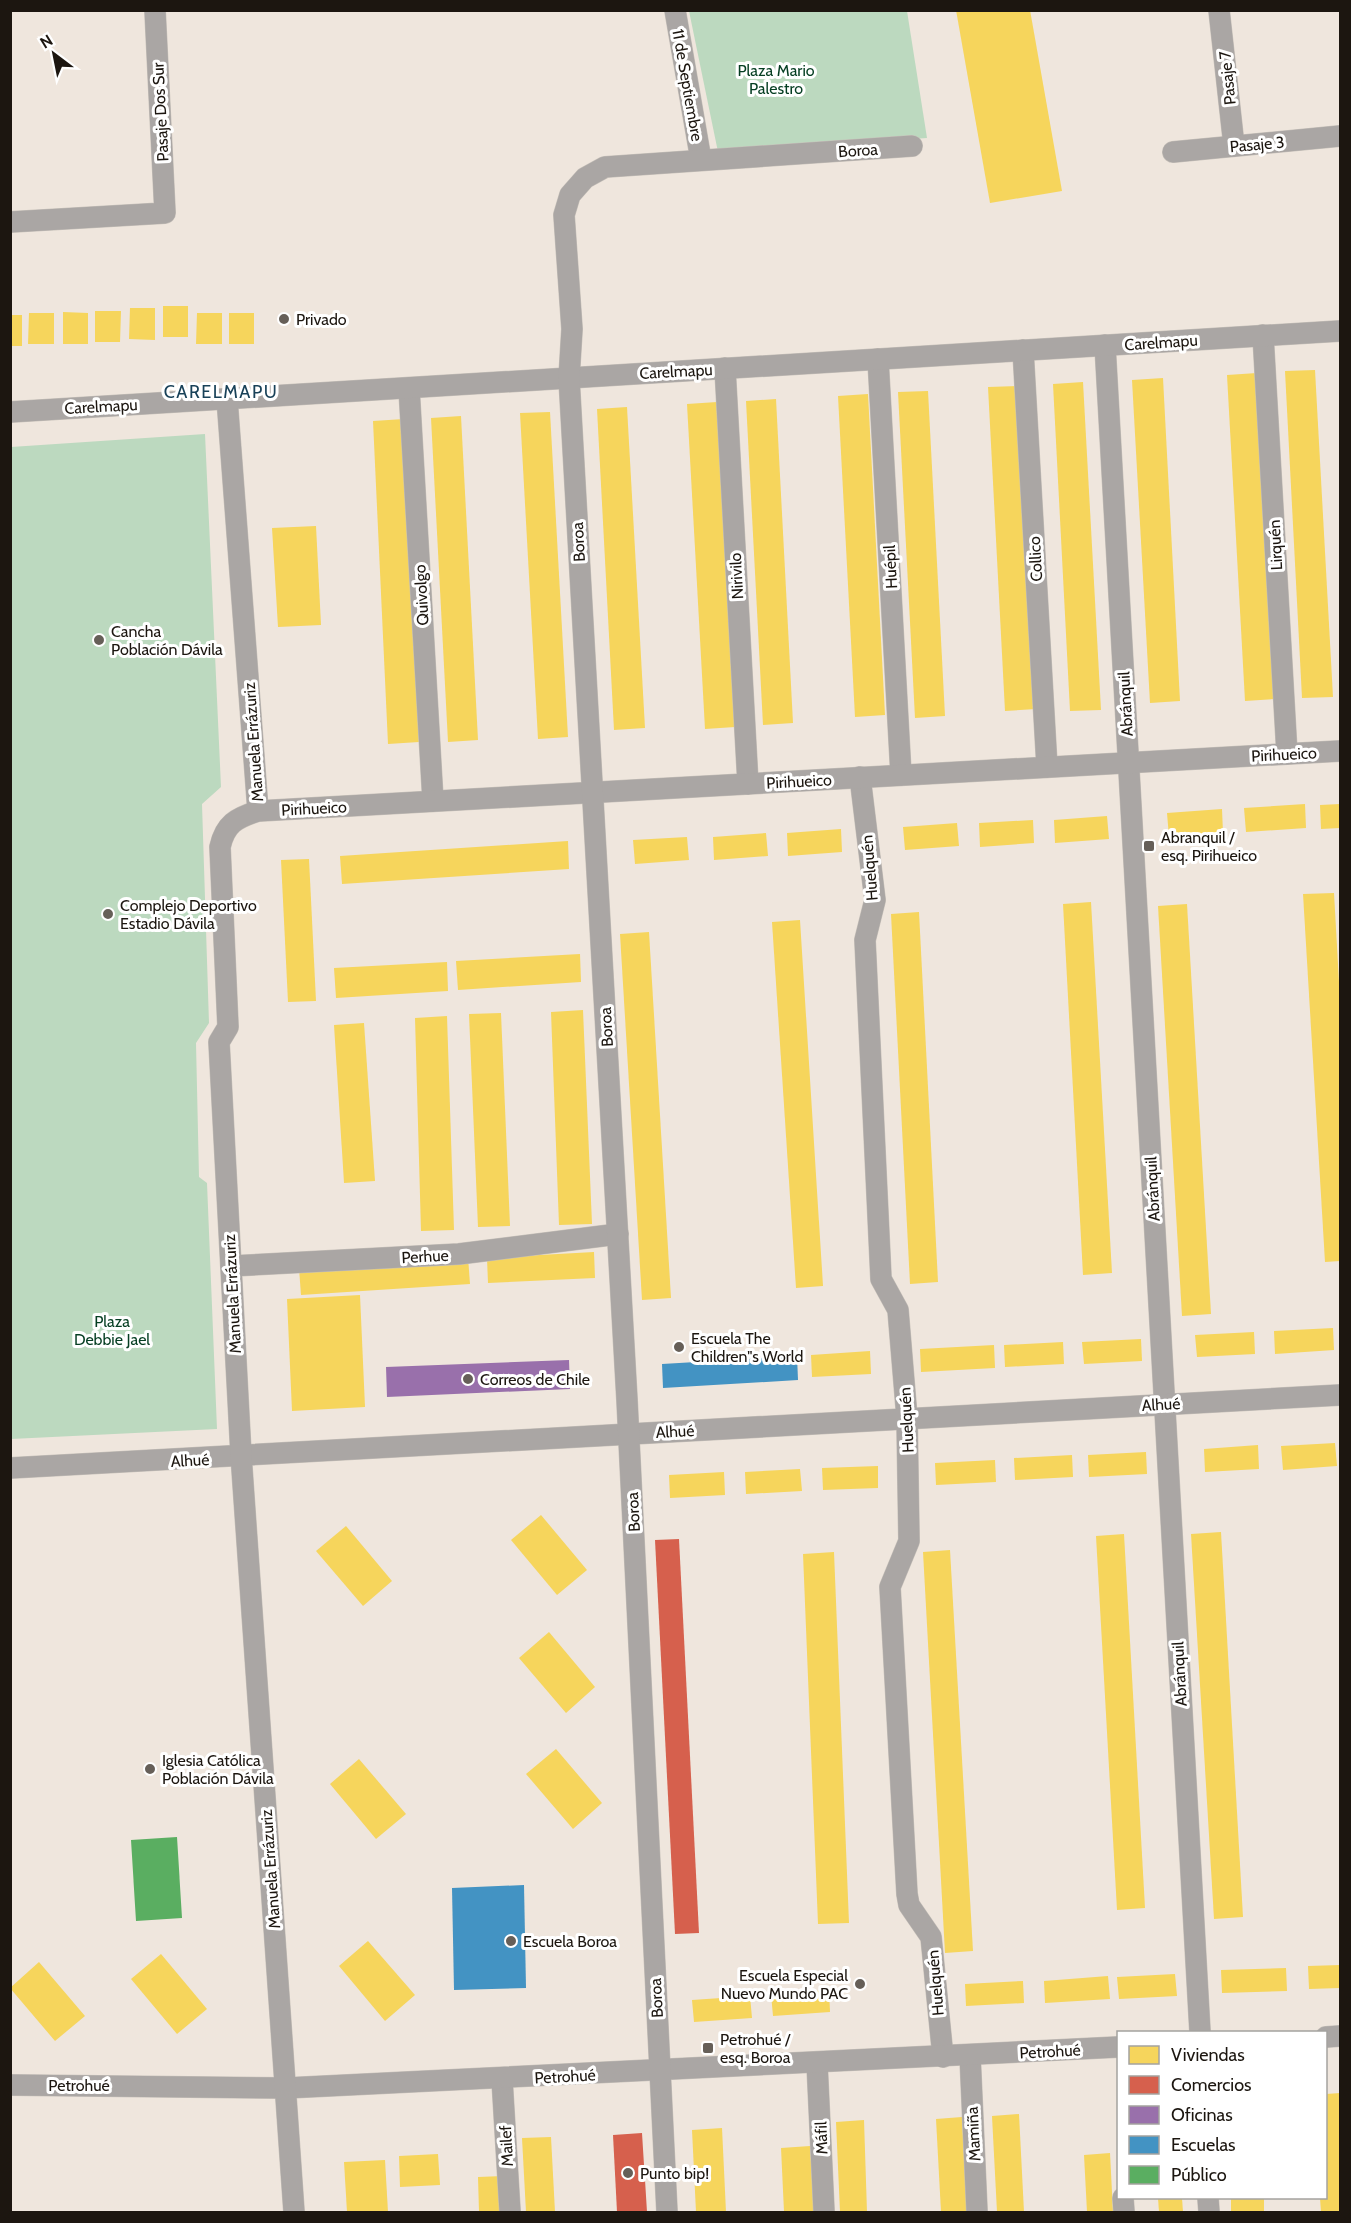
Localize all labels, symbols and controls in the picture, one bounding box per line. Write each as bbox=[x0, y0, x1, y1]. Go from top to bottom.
north arrow bbox=[24, 24, 84, 84]
street label: 11 de Septiembre bbox=[668, 27, 707, 143]
text: N bbox=[36, 31, 56, 53]
street label: Pasaje 7 bbox=[1215, 50, 1240, 106]
street label: Pasaje Dos Sur bbox=[148, 61, 173, 162]
park label: Plaza Mario Palestro bbox=[737, 61, 815, 98]
street label: Pasaje 3 bbox=[1229, 133, 1285, 156]
street label: Boroa bbox=[838, 140, 879, 161]
place label: Privado bbox=[296, 310, 347, 329]
marker: Privado bbox=[277, 312, 291, 326]
street label: Carelmapu bbox=[1124, 330, 1198, 355]
street label: Carelmapu bbox=[639, 360, 713, 383]
district label: CARELMAPU bbox=[164, 381, 278, 403]
street label: Carelmapu bbox=[64, 395, 138, 418]
street label: Lirquén bbox=[1265, 519, 1286, 571]
street label: Boroa bbox=[568, 521, 589, 562]
street label: Collico bbox=[1025, 536, 1046, 582]
street label: Huépil bbox=[880, 544, 901, 589]
street label: Nirivilo bbox=[726, 552, 747, 600]
street label: Quivolgo bbox=[410, 564, 433, 626]
place label: Cancha Población Dávila bbox=[111, 622, 223, 659]
marker: Cancha Población Dávila bbox=[92, 633, 106, 647]
street label: Abránquil bbox=[1114, 671, 1137, 737]
street label: Manuela Errázuriz bbox=[240, 681, 267, 802]
street label: Pirihueico bbox=[1251, 743, 1317, 766]
street label: Pirihueico bbox=[766, 770, 832, 793]
street label: Pirihueico bbox=[281, 797, 347, 820]
place label: Abranquil / esq. Pirihueico bbox=[1161, 828, 1257, 865]
street label: Huelquén bbox=[857, 834, 882, 902]
marker: Abranquil / esq. Pirihueico bbox=[1142, 839, 1156, 853]
place label: Complejo Deportivo Estadio Dávila bbox=[120, 896, 257, 933]
marker: Complejo Deportivo Estadio Dávila bbox=[101, 907, 115, 921]
street label: Boroa bbox=[596, 1006, 617, 1047]
street label: Abránquil bbox=[1141, 1156, 1164, 1222]
street label: Manuela Errázuriz bbox=[220, 1233, 245, 1354]
street label: Perhue bbox=[401, 1246, 449, 1267]
park label: Plaza Debbie Jael bbox=[74, 1312, 150, 1349]
place label: Escuela The Children"s World bbox=[691, 1329, 803, 1366]
marker: Escuela The Children"s World bbox=[672, 1340, 686, 1354]
place label: Correos de Chile bbox=[480, 1370, 590, 1389]
marker: Correos de Chile bbox=[461, 1372, 475, 1386]
street label: Huelquén bbox=[895, 1387, 918, 1453]
street label: Alhué bbox=[1141, 1394, 1181, 1415]
street label: Alhué bbox=[655, 1421, 695, 1442]
street label: Alhué bbox=[170, 1450, 210, 1471]
street label: Boroa bbox=[623, 1491, 644, 1532]
street label: Abránquil bbox=[1168, 1641, 1191, 1707]
place label: Iglesia Católica Población Dávila bbox=[162, 1751, 274, 1788]
marker: Iglesia Católica Población Dávila bbox=[143, 1762, 157, 1776]
street label: Manuela Errázuriz bbox=[257, 1808, 284, 1929]
place label: Escuela Boroa bbox=[523, 1932, 617, 1951]
marker: Escuela Boroa bbox=[504, 1934, 518, 1948]
street label: Huelquén bbox=[923, 1949, 948, 2017]
place label: Escuela Especial Nuevo Mundo PAC bbox=[721, 1966, 848, 2003]
street label: Boroa bbox=[646, 1977, 667, 2018]
marker: Escuela Especial Nuevo Mundo PAC bbox=[853, 1977, 867, 1991]
place label: Petrohué / esq. Boroa bbox=[720, 2030, 791, 2067]
legend bbox=[1117, 2031, 1327, 2199]
street label: Petrohué bbox=[1019, 2040, 1081, 2063]
marker: Petrohué / esq. Boroa bbox=[701, 2041, 715, 2055]
text: Viviendas bbox=[1171, 2044, 1245, 2066]
street label: Petrohué bbox=[534, 2065, 596, 2088]
text: Comercios bbox=[1171, 2074, 1252, 2096]
street label: Petrohué bbox=[48, 2076, 110, 2095]
text: Oficinas bbox=[1171, 2104, 1233, 2126]
street label: Mamiña bbox=[963, 2106, 984, 2162]
street label: Máfil bbox=[811, 2121, 832, 2155]
street label: Mailef bbox=[496, 2124, 517, 2167]
text: Escuelas bbox=[1171, 2134, 1236, 2156]
place label: Punto bip! bbox=[640, 2164, 709, 2183]
text: Público bbox=[1171, 2164, 1227, 2186]
marker: Punto bip! bbox=[621, 2166, 635, 2180]

